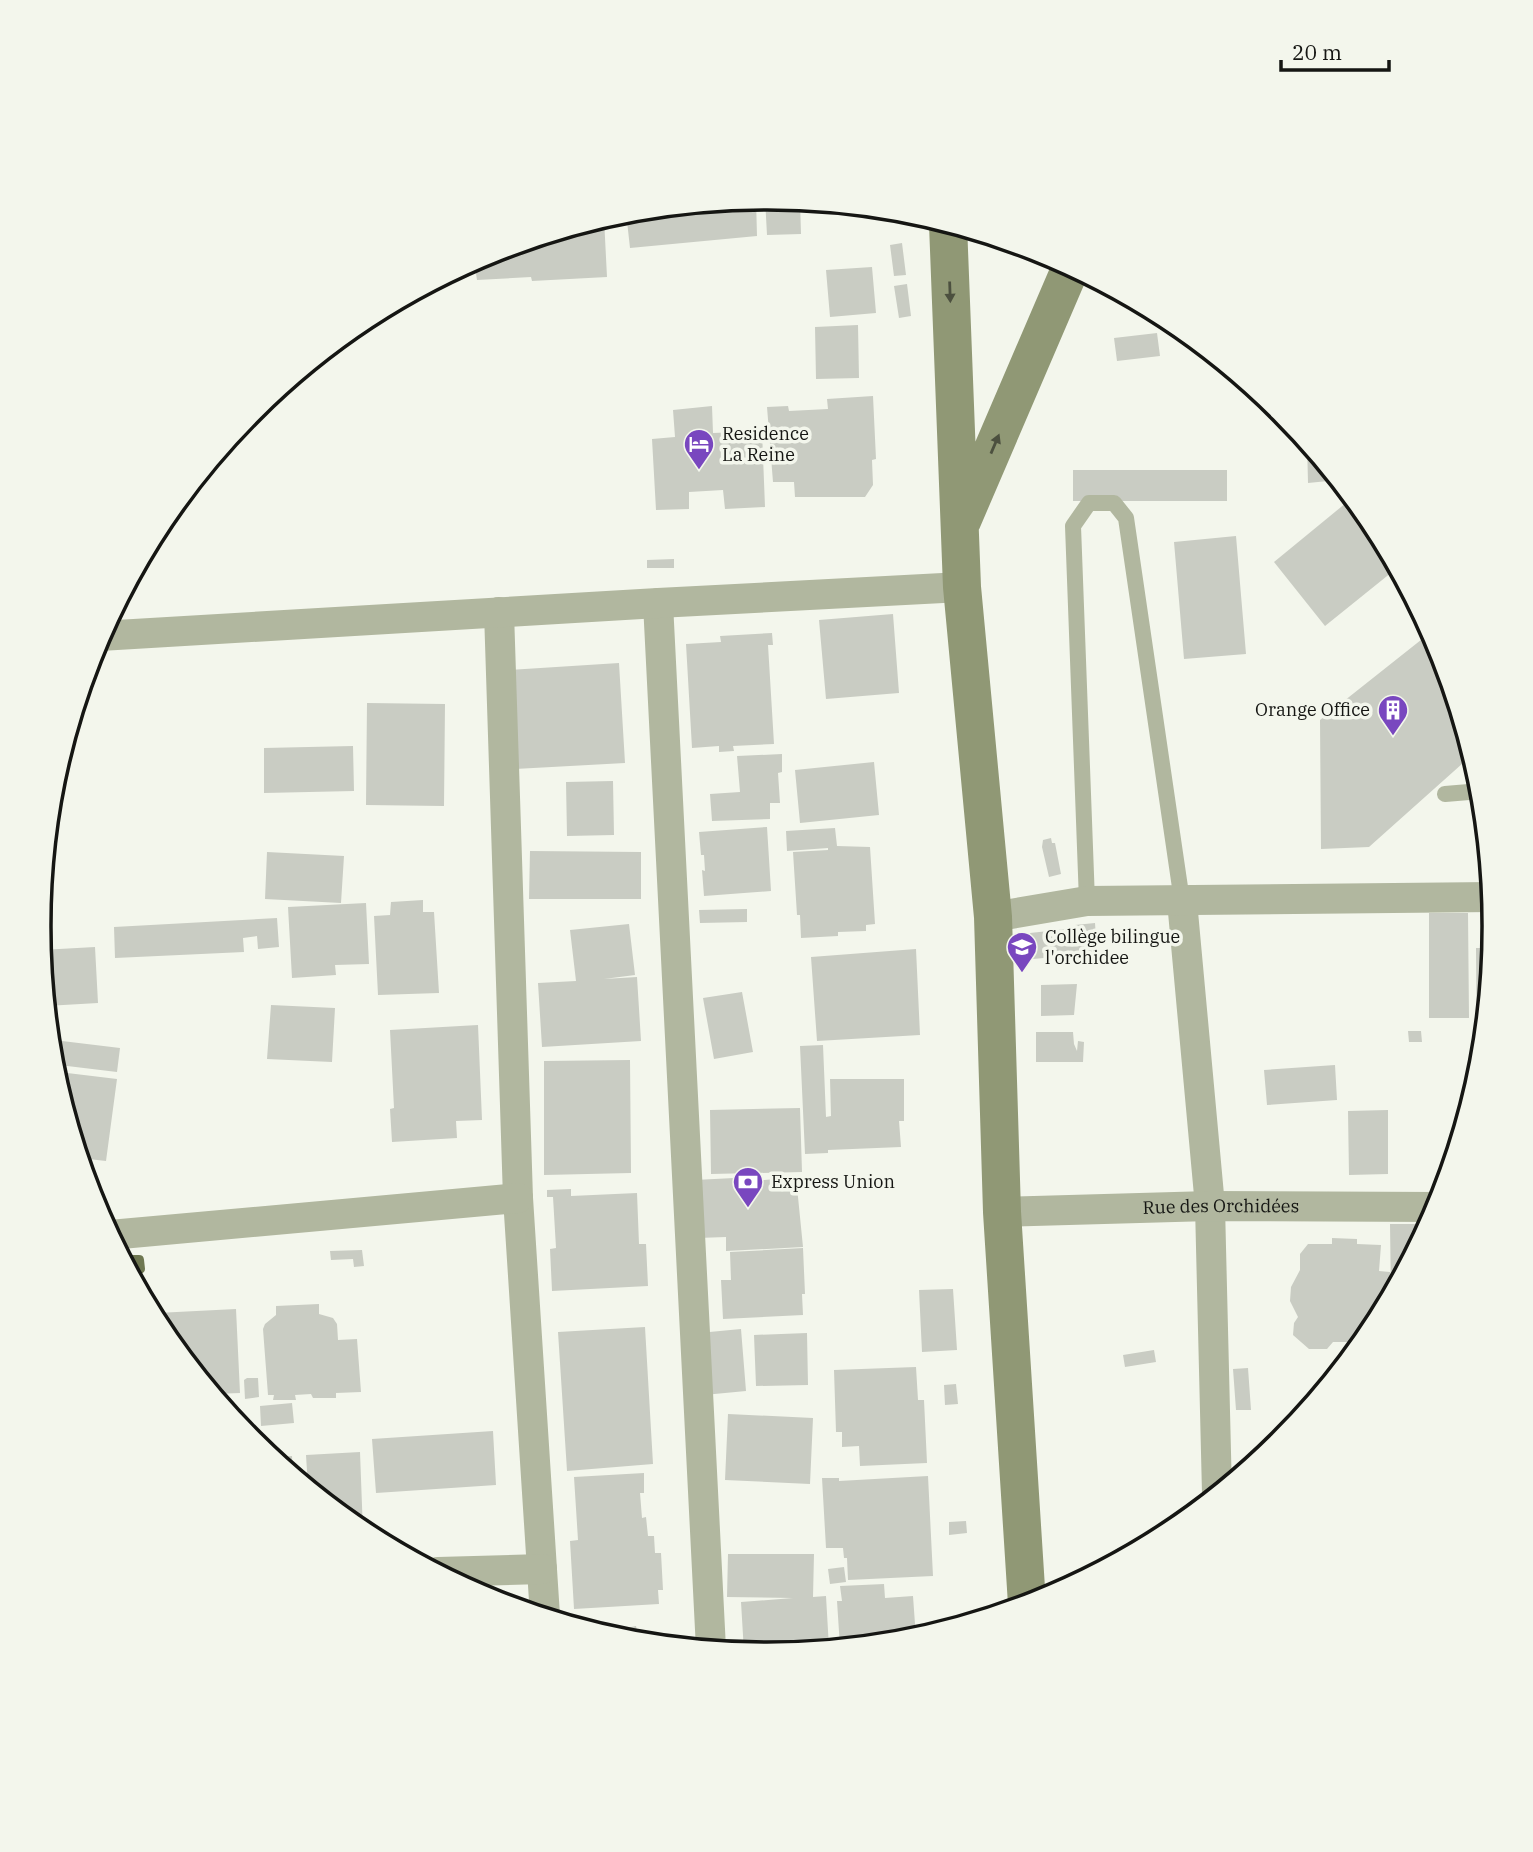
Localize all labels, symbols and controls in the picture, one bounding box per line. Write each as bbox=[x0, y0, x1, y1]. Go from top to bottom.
scale bar bbox=[1281, 28, 1390, 72]
text: 20 m bbox=[1292, 38, 1342, 66]
one-way arrow bbox=[945, 281, 956, 303]
place label: Residence La Reine bbox=[722, 422, 809, 466]
hotel icon: Residence La Reine bbox=[682, 427, 716, 471]
one-way arrow bbox=[990, 433, 1001, 454]
building icon: Orange Office bbox=[1376, 693, 1410, 737]
place label: Orange Office bbox=[1255, 698, 1370, 721]
place label: Collège bilingue l'orchidee bbox=[1045, 925, 1180, 969]
school or university icon: Collège bilingue l'orchidee bbox=[1005, 930, 1039, 974]
bank icon: Express Union bbox=[731, 1165, 765, 1209]
place label: Express Union bbox=[771, 1170, 895, 1193]
street label: Rue des Orchidées bbox=[1142, 1194, 1299, 1219]

